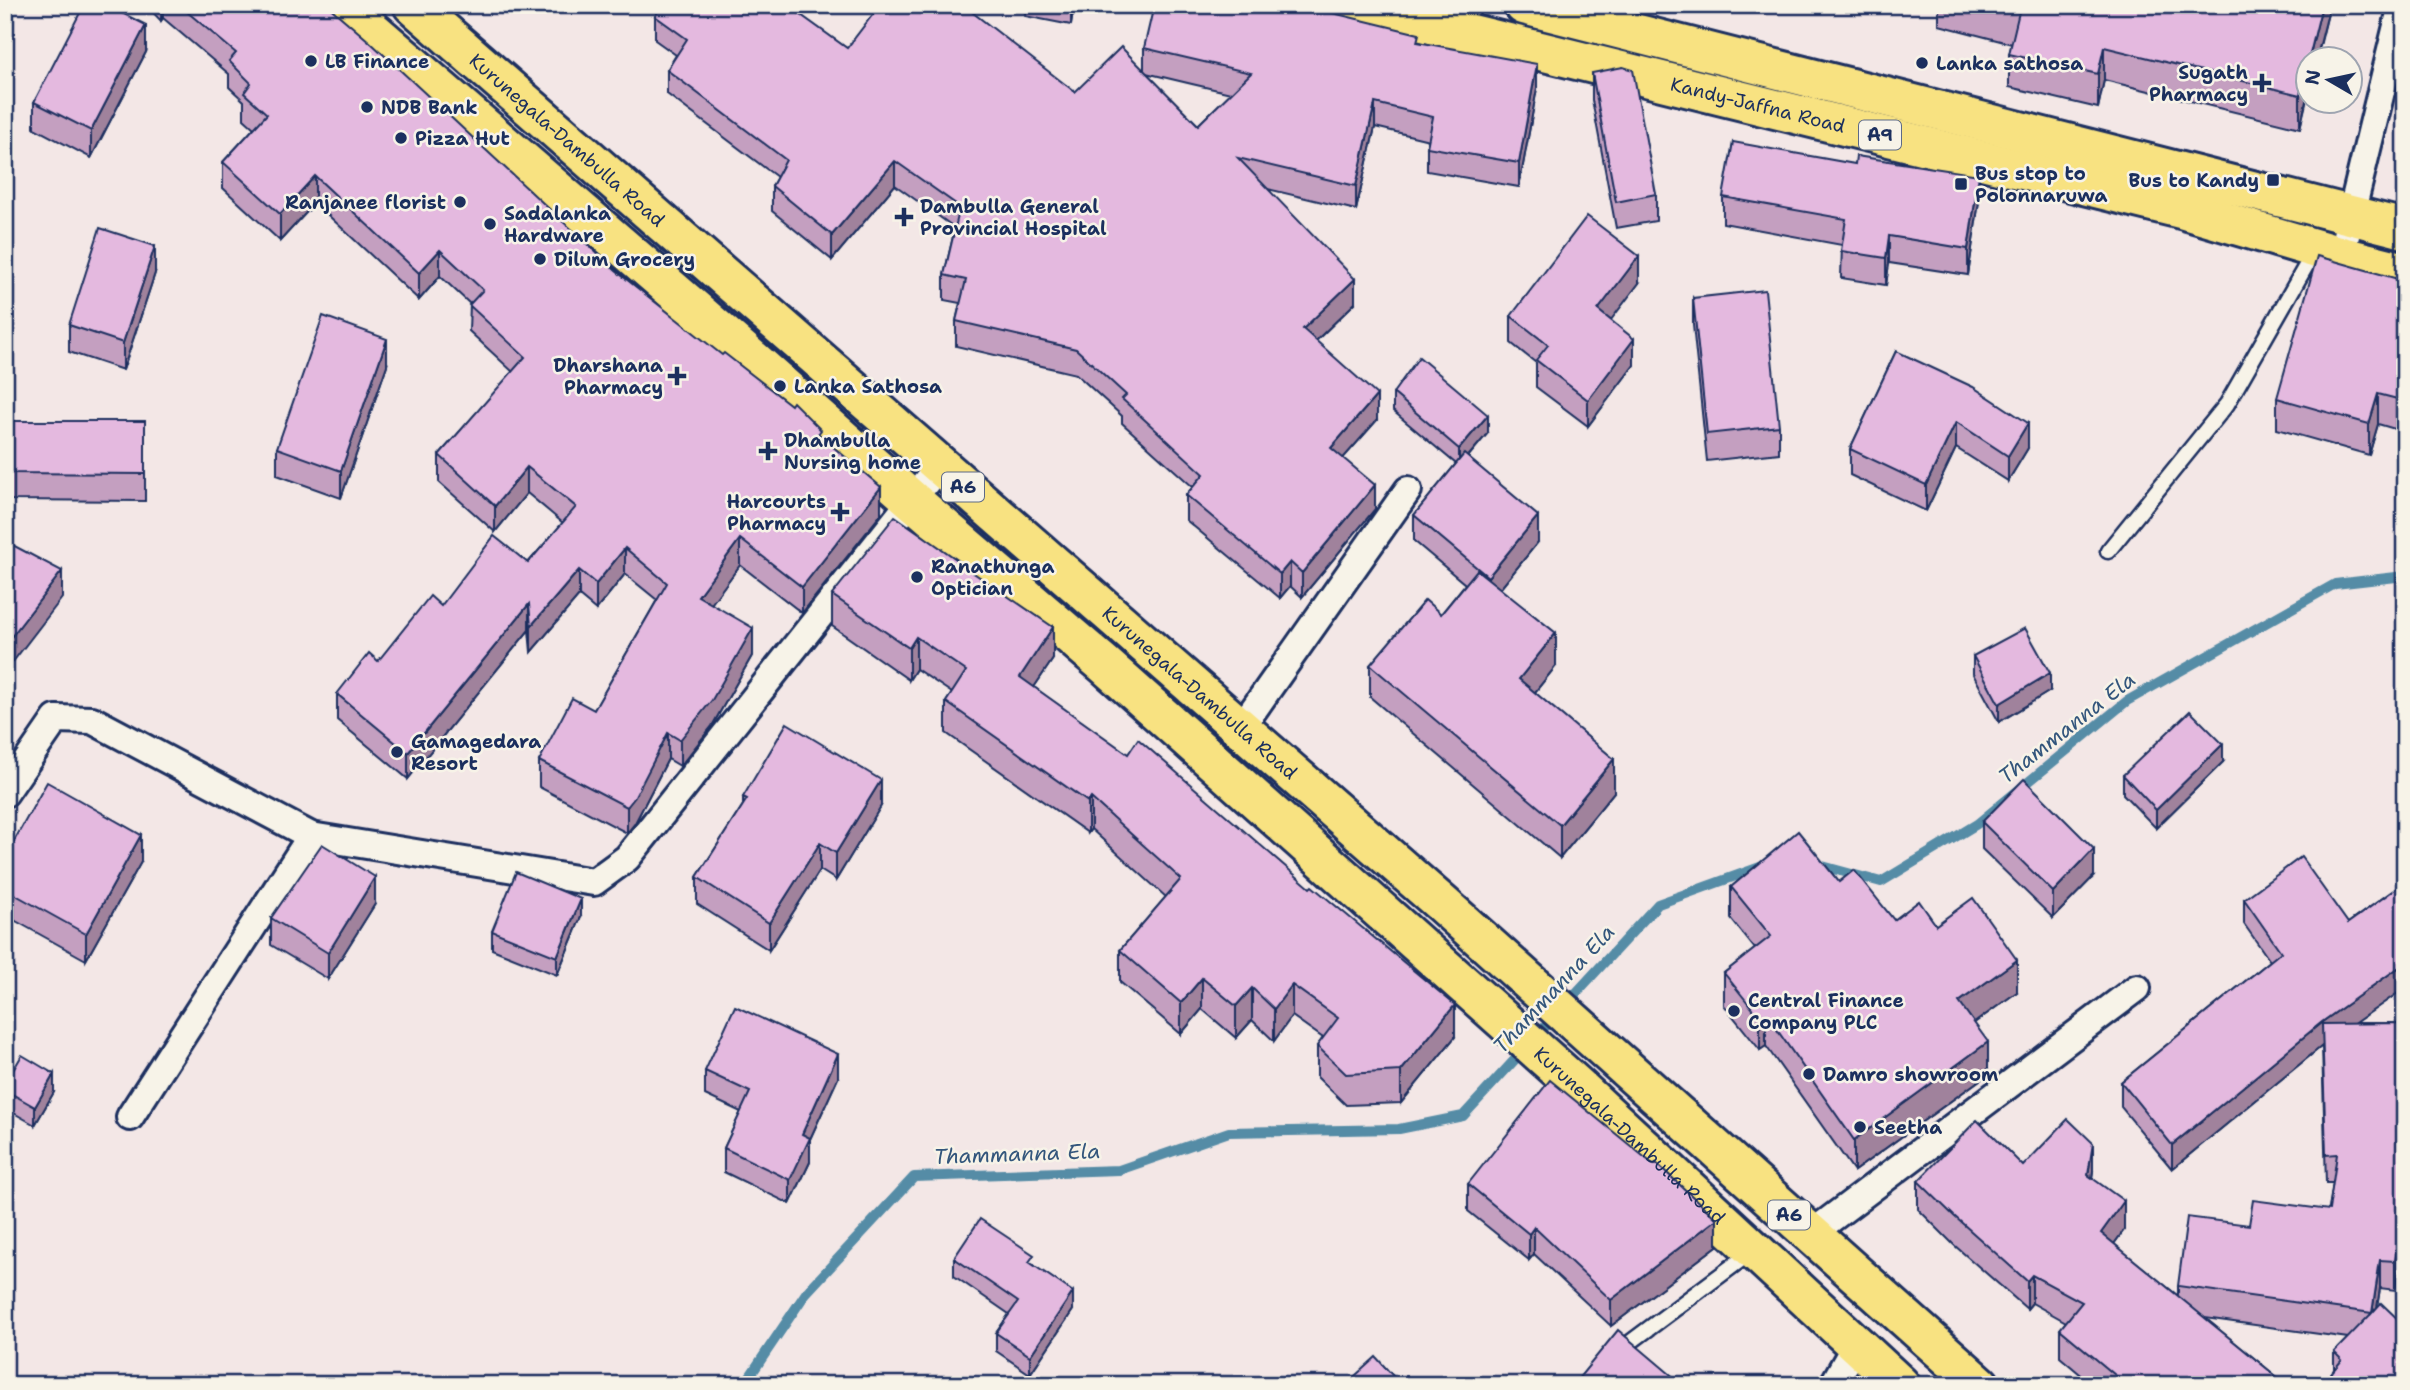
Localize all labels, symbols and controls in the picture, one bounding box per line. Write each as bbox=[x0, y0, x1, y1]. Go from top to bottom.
north arrow bbox=[2294, 46, 2364, 116]
street label: Kurunegala-Dambulla Road bbox=[464, 48, 670, 232]
place label: LB Finance bbox=[325, 49, 430, 74]
place label: Lanka sathosa bbox=[1936, 51, 2083, 76]
marker: LB Finance bbox=[303, 53, 319, 69]
marker: Lanka sathosa bbox=[1914, 55, 1930, 71]
place label: Sugath Pharmacy bbox=[2149, 60, 2248, 107]
text: N bbox=[2299, 68, 2326, 87]
street label: Kandy-Jaffna Road bbox=[1668, 71, 1848, 138]
marker: Sugath Pharmacy bbox=[2254, 75, 2270, 91]
place label: NDB Bank bbox=[381, 95, 478, 120]
marker: NDB Bank bbox=[359, 99, 375, 115]
road number: A9 bbox=[1859, 120, 1901, 150]
place label: Pizza Hut bbox=[415, 126, 510, 151]
marker: Pizza Hut bbox=[393, 130, 409, 146]
place label: Bus stop to Polonnaruwa bbox=[1975, 161, 2108, 208]
place label: Bus to Kandy bbox=[2128, 168, 2259, 193]
marker: Bus to Kandy bbox=[2265, 172, 2281, 188]
marker: Bus stop to Polonnaruwa bbox=[1953, 176, 1969, 192]
place label: Ranjanee florist bbox=[285, 190, 446, 215]
marker: Ranjanee florist bbox=[452, 194, 468, 210]
place label: Dambulla General Provincial Hospital bbox=[920, 194, 1107, 241]
place label: Sadalanka Hardware bbox=[504, 201, 611, 248]
marker: Dambulla General Provincial Hospital bbox=[894, 207, 914, 227]
marker: Sadalanka Hardware bbox=[482, 216, 498, 232]
place label: Dilum Grocery bbox=[554, 247, 695, 272]
marker: Dilum Grocery bbox=[532, 251, 548, 267]
place label: Dharshana Pharmacy bbox=[553, 353, 663, 400]
marker: Dharshana Pharmacy bbox=[669, 368, 685, 384]
place label: Lanka Sathosa bbox=[794, 374, 942, 399]
marker: Lanka Sathosa bbox=[772, 378, 788, 394]
place label: Dhambulla Nursing home bbox=[784, 428, 921, 475]
marker: Dhambulla Nursing home bbox=[758, 441, 778, 461]
road number: A6 bbox=[942, 472, 984, 502]
place label: Harcourts Pharmacy bbox=[726, 489, 826, 536]
marker: Harcourts Pharmacy bbox=[832, 504, 848, 520]
place label: Ranathunga Optician bbox=[931, 554, 1054, 601]
marker: Ranathunga Optician bbox=[909, 569, 925, 585]
street label: Kurunegala-Dambulla Road bbox=[1097, 600, 1303, 785]
water label: Thammanna Ela bbox=[1993, 666, 2141, 790]
place label: Gamagedara Resort bbox=[411, 729, 541, 776]
marker: Gamagedara Resort bbox=[389, 744, 405, 760]
water label: Thammanna Ela bbox=[1487, 918, 1621, 1060]
place label: Central Finance Company PLC bbox=[1748, 988, 1904, 1035]
marker: Central Finance Company PLC bbox=[1726, 1003, 1742, 1019]
street label: Kurunegala-Dambulla Road bbox=[1529, 1041, 1731, 1230]
place label: Damro showroom bbox=[1823, 1062, 1998, 1087]
marker: Damro showroom bbox=[1801, 1066, 1817, 1082]
place label: Seetha bbox=[1874, 1115, 1942, 1140]
marker: Seetha bbox=[1852, 1119, 1868, 1135]
water label: Thammanna Ela bbox=[933, 1137, 1101, 1171]
road number: A6 bbox=[1768, 1200, 1810, 1230]

